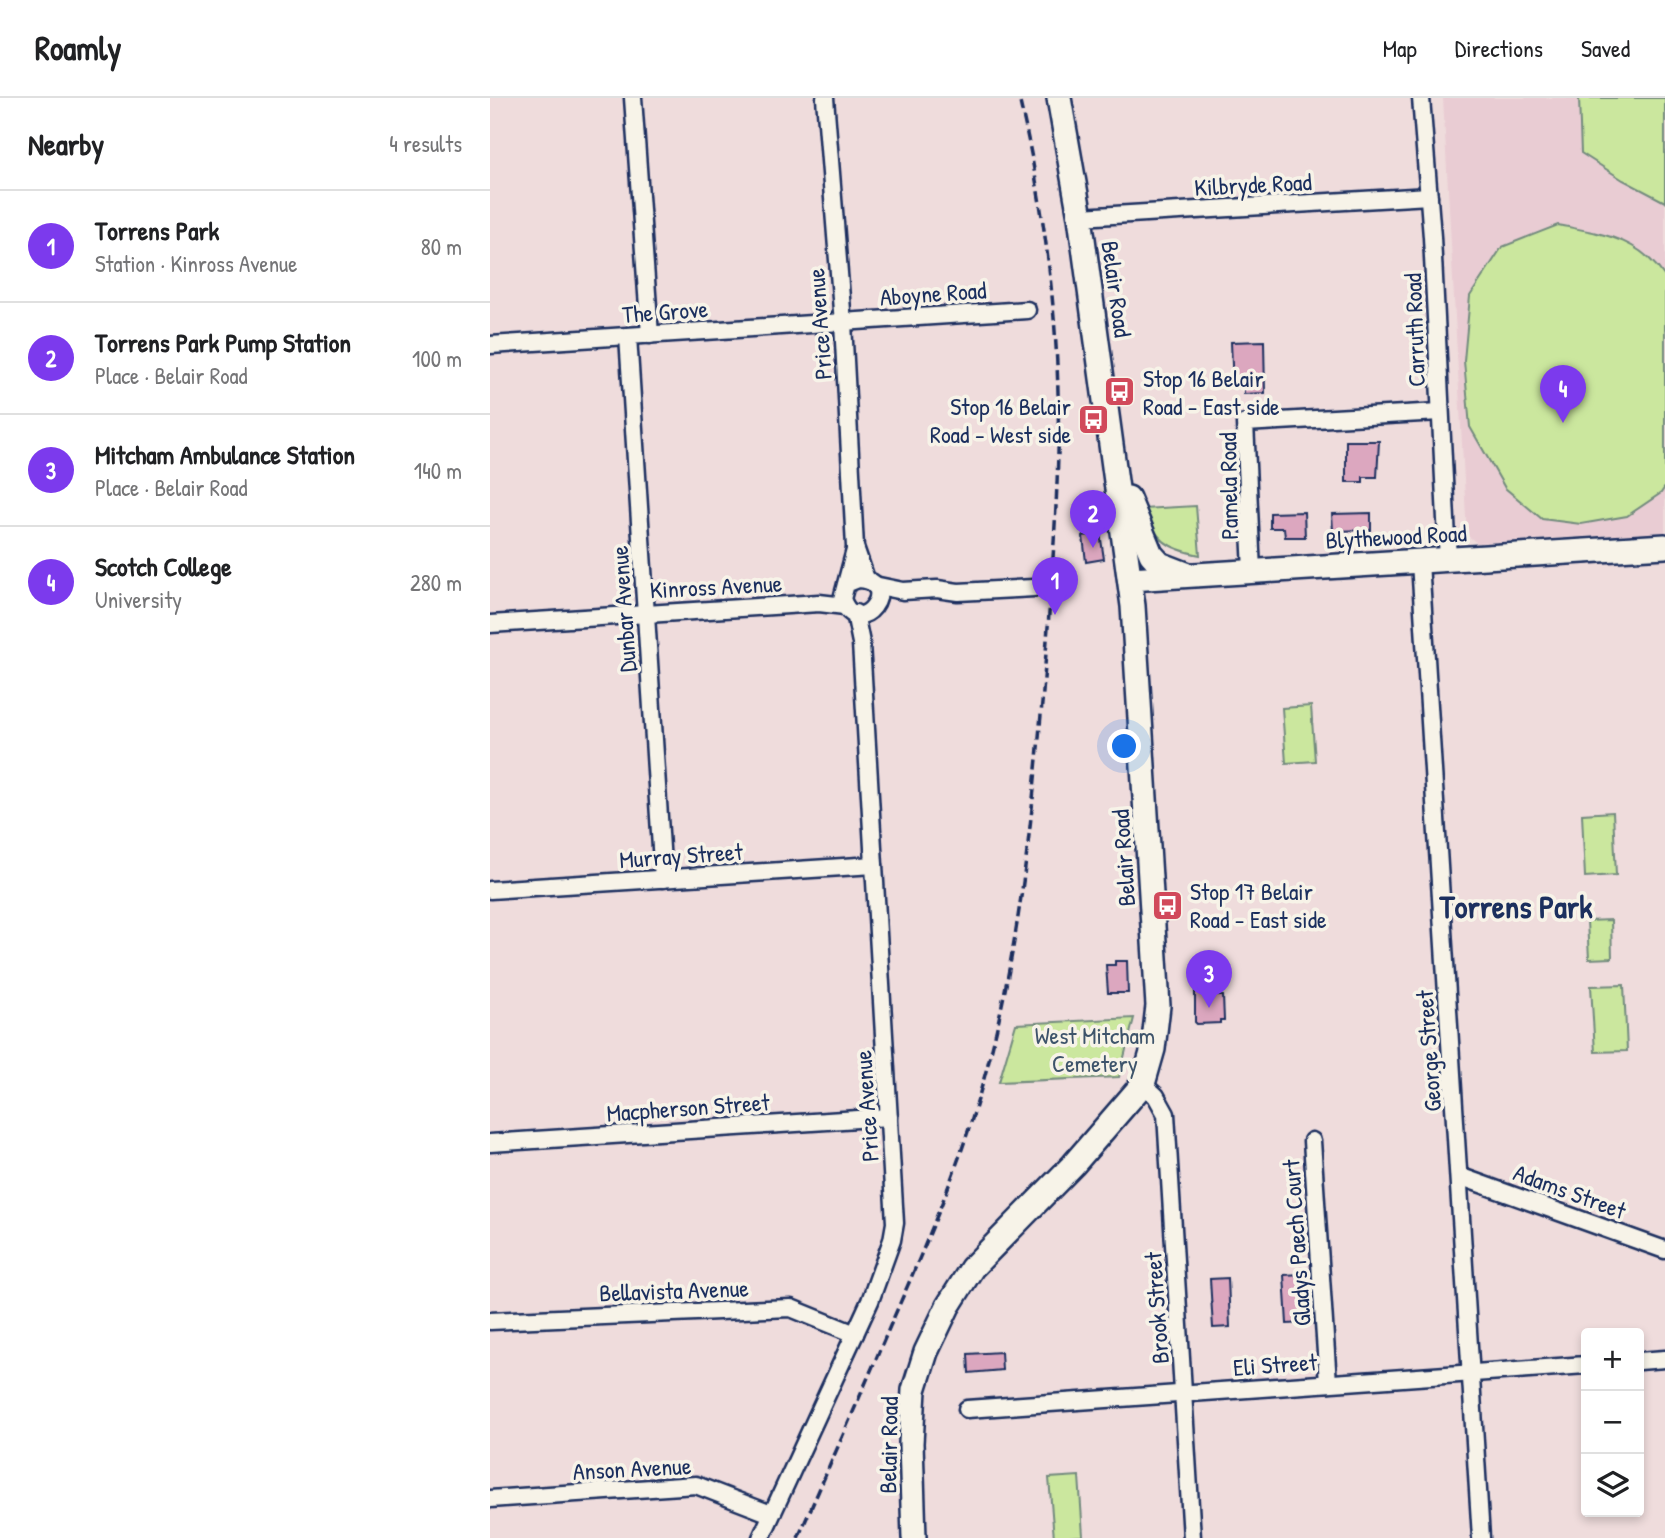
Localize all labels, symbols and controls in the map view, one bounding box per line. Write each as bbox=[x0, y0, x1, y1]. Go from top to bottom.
text: Roamly bbox=[35, 26, 121, 70]
text: Map bbox=[1383, 32, 1417, 64]
text: Directions bbox=[1455, 32, 1543, 64]
text: Saved bbox=[1581, 32, 1630, 64]
text: Nearby bbox=[28, 124, 104, 164]
text: 4 results bbox=[389, 128, 462, 159]
street label: Kilbryde Road bbox=[1194, 165, 1312, 203]
text: Torrens Park bbox=[95, 213, 219, 248]
text: 1 bbox=[47, 231, 55, 262]
text: 80 m bbox=[421, 231, 462, 262]
street label: Belair Road bbox=[1094, 239, 1140, 339]
text: Station · Kinross Avenue bbox=[95, 248, 297, 279]
street label: Price Avenue bbox=[799, 267, 839, 381]
street label: Aboyne Road bbox=[879, 273, 987, 313]
street label: Carruth Road bbox=[1396, 273, 1432, 387]
street label: The Grove bbox=[621, 292, 709, 330]
text: Torrens Park Pump Station bbox=[95, 325, 351, 360]
text: 2 bbox=[46, 343, 56, 374]
text: 100 m bbox=[412, 343, 462, 374]
text: Place · Belair Road bbox=[95, 360, 247, 391]
place label: Stop 16 Belair Road - East side bbox=[1143, 362, 1280, 422]
pin: 4 bbox=[1540, 365, 1586, 423]
bus stop icon: Stop 16 Belair Road - East side bbox=[1103, 375, 1137, 409]
place label: Stop 16 Belair Road - West side bbox=[930, 390, 1071, 450]
bus stop icon: Stop 16 Belair Road - West side bbox=[1077, 403, 1111, 437]
street label: Pamela Road bbox=[1211, 432, 1245, 540]
text: Mitcham Ambulance Station bbox=[95, 437, 355, 472]
text: 3 bbox=[46, 455, 56, 486]
text: 140 m bbox=[414, 455, 462, 486]
text: Place · Belair Road bbox=[95, 472, 247, 503]
pin: 2 bbox=[1070, 490, 1116, 548]
street label: Blythewood Road bbox=[1325, 516, 1467, 556]
street label: Dunbar Avenue bbox=[603, 544, 643, 673]
text: Scotch College bbox=[95, 549, 232, 584]
pin: 1 bbox=[1032, 557, 1078, 615]
text: 4 bbox=[47, 567, 55, 598]
text: 280 m bbox=[410, 567, 462, 598]
street label: Kinross Avenue bbox=[649, 567, 783, 605]
text: University bbox=[95, 584, 182, 615]
your location bbox=[1107, 729, 1141, 763]
street label: Belair Road bbox=[1104, 809, 1142, 907]
street label: Murray Street bbox=[618, 835, 744, 875]
place label: Stop 17 Belair Road - East side bbox=[1190, 875, 1327, 935]
district label: Torrens Park bbox=[1439, 885, 1593, 928]
bus stop icon: Stop 17 Belair Road - East side bbox=[1150, 888, 1184, 922]
pin: 3 bbox=[1186, 950, 1232, 1008]
street label: George Street bbox=[1408, 988, 1448, 1113]
park label: West Mitcham Cemetery bbox=[1035, 1019, 1155, 1079]
street label: Price Avenue bbox=[846, 1049, 886, 1163]
street label: Macpherson Street bbox=[605, 1085, 771, 1129]
street label: Adams Street bbox=[1509, 1156, 1631, 1226]
street label: Gladys Paech Court bbox=[1274, 1158, 1318, 1327]
street label: Brook Street bbox=[1136, 1250, 1176, 1365]
street label: Bellavista Avenue bbox=[599, 1271, 750, 1309]
map controls bbox=[1581, 1328, 1644, 1517]
button: + bbox=[1581, 1328, 1644, 1391]
street label: Eli Street bbox=[1232, 1345, 1319, 1383]
button: − bbox=[1581, 1391, 1644, 1454]
street label: Belair Road bbox=[871, 1396, 905, 1494]
street label: Anson Avenue bbox=[572, 1449, 693, 1487]
button: layers bbox=[1581, 1454, 1644, 1517]

